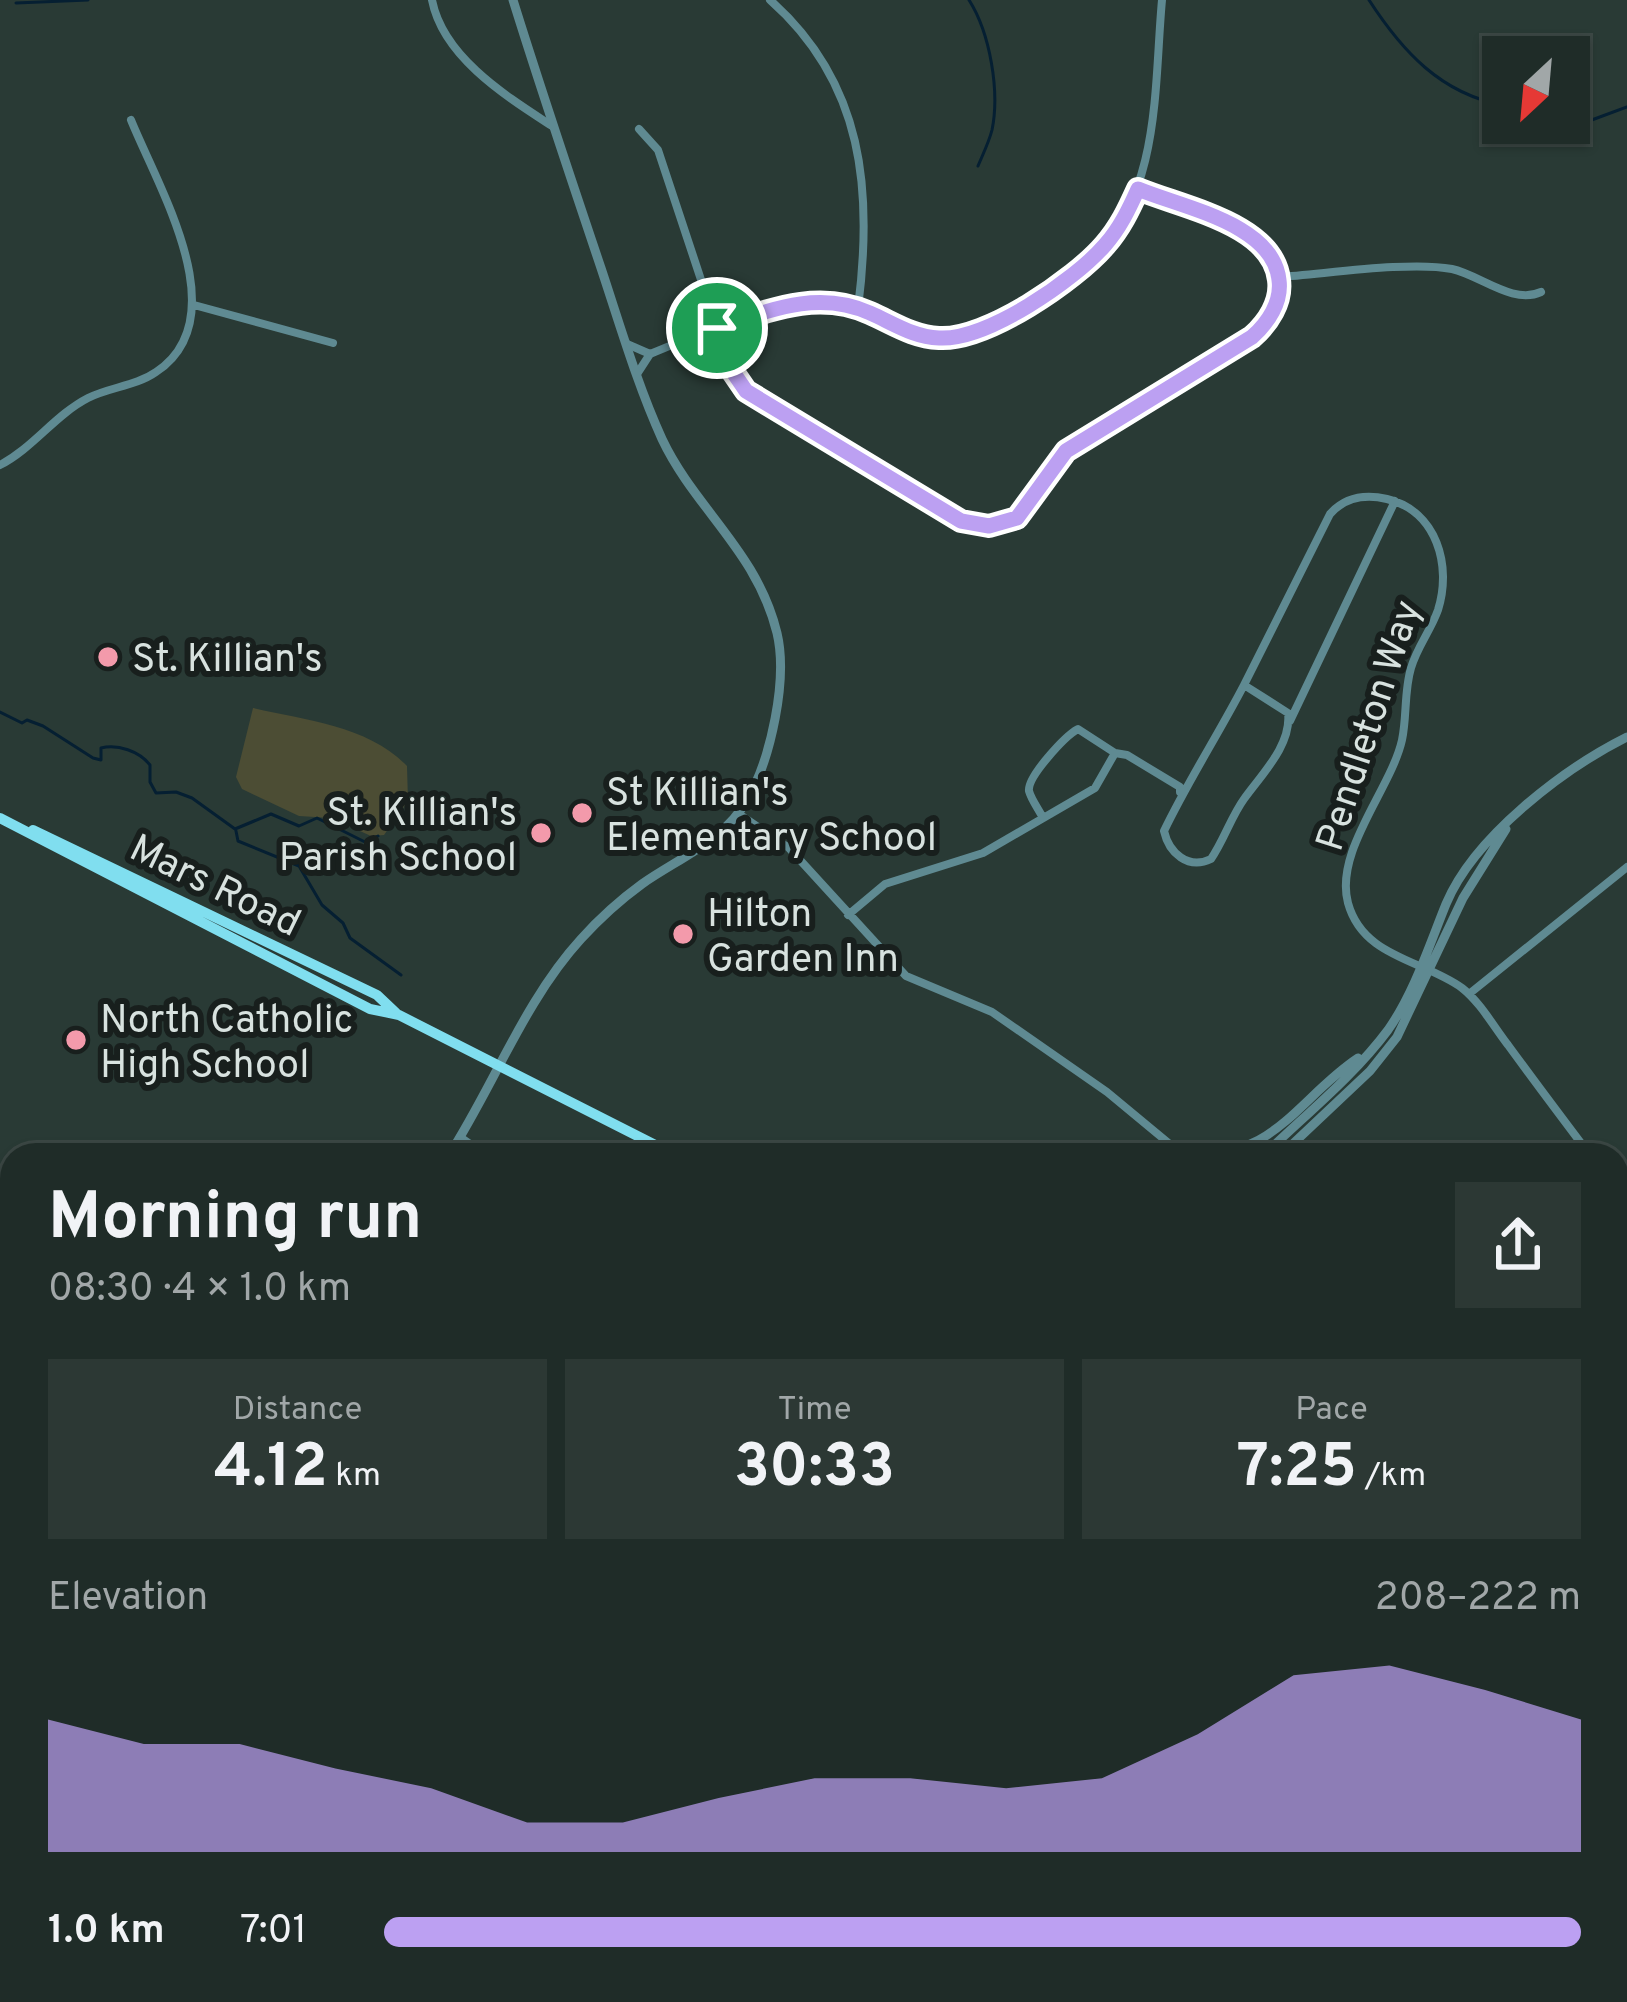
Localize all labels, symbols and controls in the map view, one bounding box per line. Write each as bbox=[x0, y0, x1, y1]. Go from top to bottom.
north arrow bbox=[1482, 36, 1590, 144]
map controls bbox=[1482, 36, 1590, 144]
pin bbox=[666, 277, 768, 379]
icon: arrive bbox=[684, 295, 750, 361]
street label: Pendleton Way bbox=[1308, 595, 1435, 858]
place label: St. Killian's bbox=[132, 637, 322, 686]
marker: St. Killian's bbox=[95, 644, 121, 670]
place label: St Killian's Elementary School bbox=[606, 771, 937, 865]
place label: St. Killian's Parish School bbox=[279, 791, 517, 885]
marker: St Killian's Elementary School bbox=[569, 800, 595, 826]
marker: St. Killian's Parish School bbox=[528, 820, 554, 846]
street label: Mars Road bbox=[121, 826, 307, 950]
place label: Hilton Garden Inn bbox=[707, 892, 899, 986]
marker: Hilton Garden Inn bbox=[670, 921, 696, 947]
place label: North Catholic High School bbox=[100, 998, 353, 1092]
marker: North Catholic High School bbox=[63, 1027, 89, 1053]
text: Morning run bbox=[48, 1179, 422, 1262]
button: share bbox=[1455, 1182, 1581, 1308]
text: 08:30 · 4 × 1.0 km bbox=[48, 1266, 351, 1315]
text: Distance bbox=[233, 1390, 362, 1432]
text: Time bbox=[778, 1390, 851, 1432]
text: Pace bbox=[1295, 1390, 1368, 1432]
text: 4.12 bbox=[214, 1432, 328, 1508]
text: 30:33 bbox=[734, 1432, 895, 1508]
text: 7:25 bbox=[1237, 1432, 1357, 1508]
text: km bbox=[328, 1456, 381, 1498]
text: /km bbox=[1357, 1456, 1426, 1498]
text: Elevation bbox=[48, 1575, 208, 1624]
text: 208–222 m bbox=[1375, 1575, 1581, 1624]
text: 1.0 km bbox=[48, 1908, 165, 1957]
text: 7:01 bbox=[240, 1908, 307, 1957]

